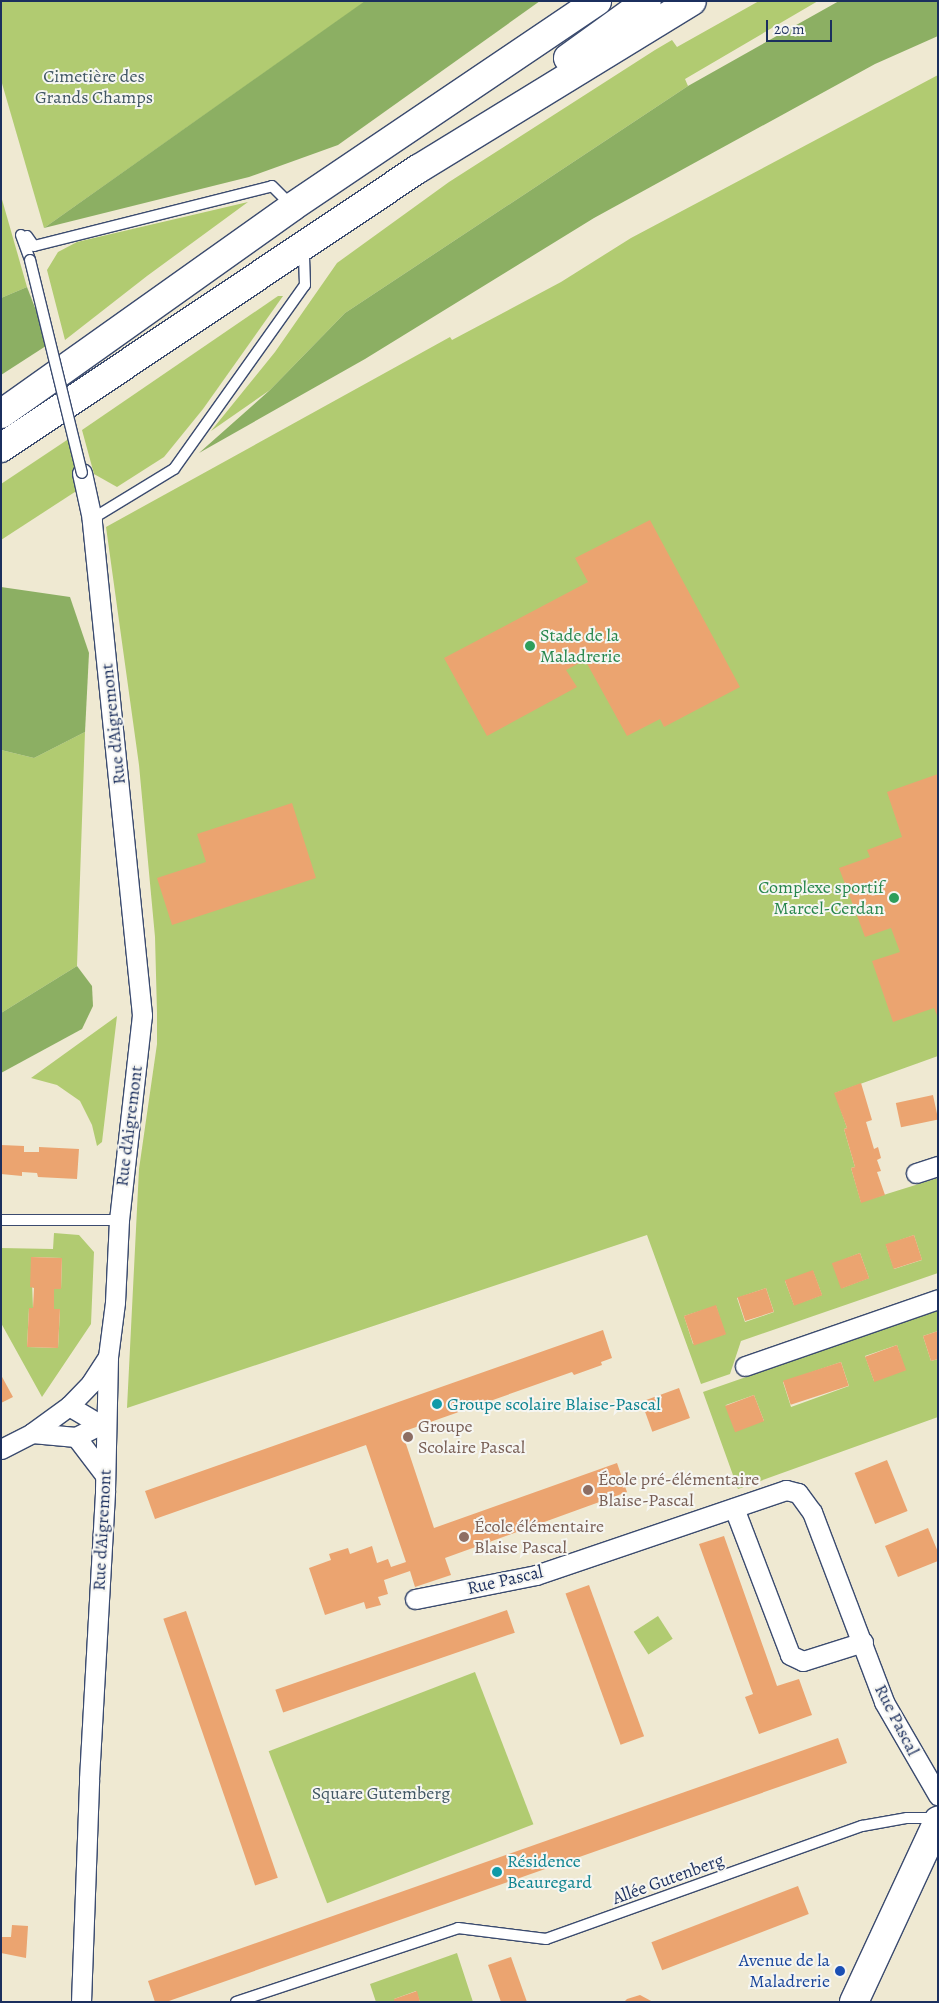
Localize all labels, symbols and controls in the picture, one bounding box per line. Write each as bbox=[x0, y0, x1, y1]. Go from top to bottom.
scale bar bbox=[769, 10, 835, 42]
text: 20 m bbox=[774, 19, 805, 39]
park label: Cimetière des Grands Champs bbox=[35, 66, 153, 108]
place label: Stade de la Maladrerie bbox=[540, 625, 621, 668]
marker: Stade de la Maladrerie bbox=[524, 640, 536, 652]
street label: Rue d'Aigremont bbox=[96, 662, 130, 786]
place label: Complexe sportif Marcel-Cerdan bbox=[758, 877, 884, 920]
marker: Complexe sportif Marcel-Cerdan bbox=[888, 892, 900, 904]
street label: Rue d'Aigremont bbox=[111, 1064, 147, 1188]
place label: Groupe scolaire Blaise-Pascal bbox=[447, 1393, 661, 1415]
marker: Groupe scolaire Blaise-Pascal bbox=[431, 1398, 443, 1410]
place label: Groupe Scolaire Pascal bbox=[418, 1416, 525, 1458]
marker: Groupe Scolaire Pascal bbox=[402, 1431, 414, 1443]
street label: Rue d'Aigremont bbox=[88, 1469, 116, 1591]
place label: École pré-élémentaire Blaise-Pascal bbox=[598, 1469, 759, 1512]
marker: École pré-élémentaire Blaise-Pascal bbox=[582, 1484, 594, 1496]
place label: École élémentaire Blaise Pascal bbox=[474, 1516, 604, 1558]
marker: École élémentaire Blaise Pascal bbox=[458, 1531, 470, 1543]
street label: Rue Pascal bbox=[465, 1561, 545, 1599]
street label: Rue Pascal bbox=[870, 1681, 924, 1759]
park label: Square Gutemberg bbox=[312, 1782, 450, 1804]
street label: Allée Gutenberg bbox=[609, 1849, 727, 1909]
place label: Résidence Beauregard bbox=[507, 1851, 592, 1894]
marker: Résidence Beauregard bbox=[491, 1866, 503, 1878]
place label: Avenue de la Maladrerie bbox=[739, 1950, 830, 1992]
marker: Avenue de la Maladrerie bbox=[834, 1965, 846, 1977]

